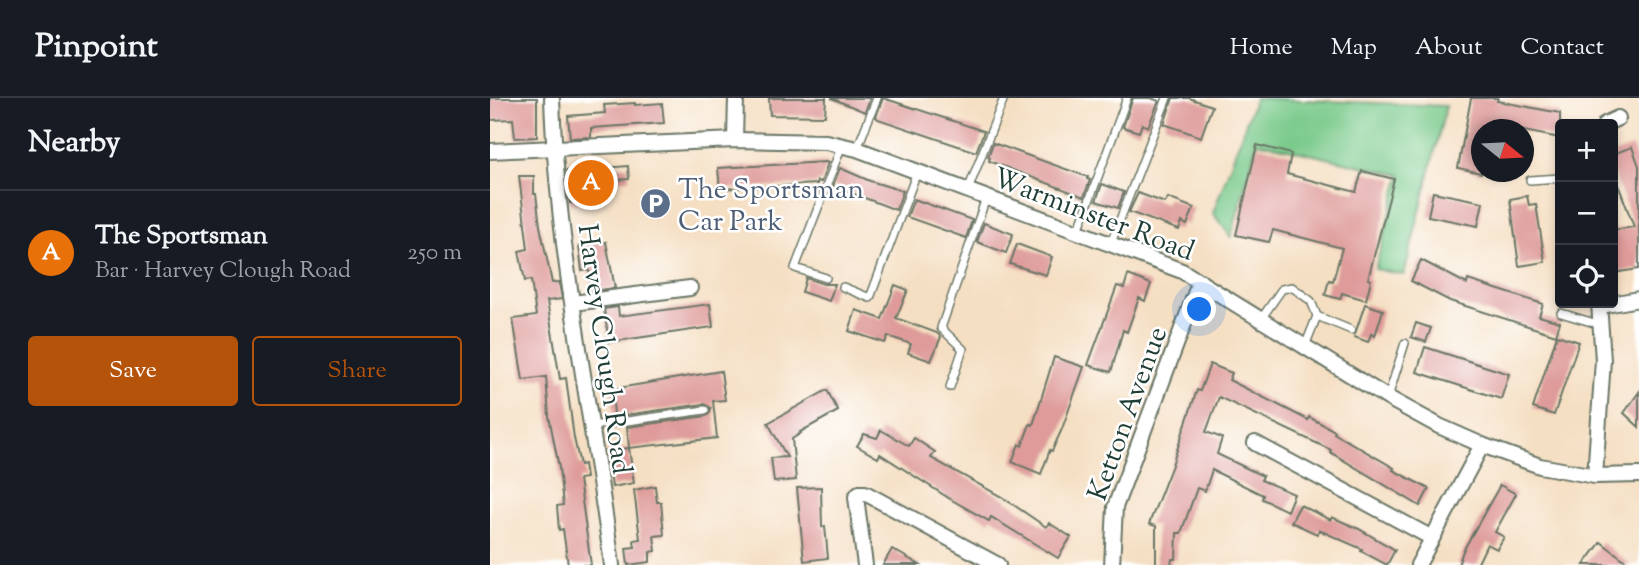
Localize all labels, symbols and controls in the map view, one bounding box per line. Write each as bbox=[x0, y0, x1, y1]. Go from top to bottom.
text: Pinpoint bbox=[35, 24, 158, 72]
text: Home bbox=[1230, 31, 1293, 65]
text: Map bbox=[1331, 31, 1377, 65]
text: About bbox=[1415, 31, 1482, 65]
text: Contact bbox=[1520, 31, 1604, 65]
north arrow bbox=[1471, 119, 1534, 182]
map controls bbox=[1555, 119, 1618, 308]
button: + bbox=[1555, 119, 1618, 182]
text: Nearby bbox=[28, 122, 120, 165]
pin: A bbox=[568, 157, 614, 209]
street label: Warminster Road bbox=[986, 159, 1200, 273]
place label: The Sportsman Car Park bbox=[678, 171, 864, 243]
button: − bbox=[1555, 182, 1618, 245]
parking icon: The Sportsman Car Park bbox=[638, 187, 672, 221]
text: The Sportsman bbox=[95, 218, 268, 255]
street label: Harvey Clough Road bbox=[566, 222, 640, 477]
text: A bbox=[42, 237, 60, 270]
text: 250 m bbox=[407, 237, 462, 270]
button: locate bbox=[1555, 245, 1618, 308]
text: Bar · Harvey Clough Road bbox=[95, 255, 351, 288]
your location bbox=[1182, 292, 1216, 326]
street label: Ketton Avenue bbox=[1079, 321, 1179, 507]
button: Save bbox=[28, 336, 238, 406]
button: Share bbox=[252, 336, 462, 406]

